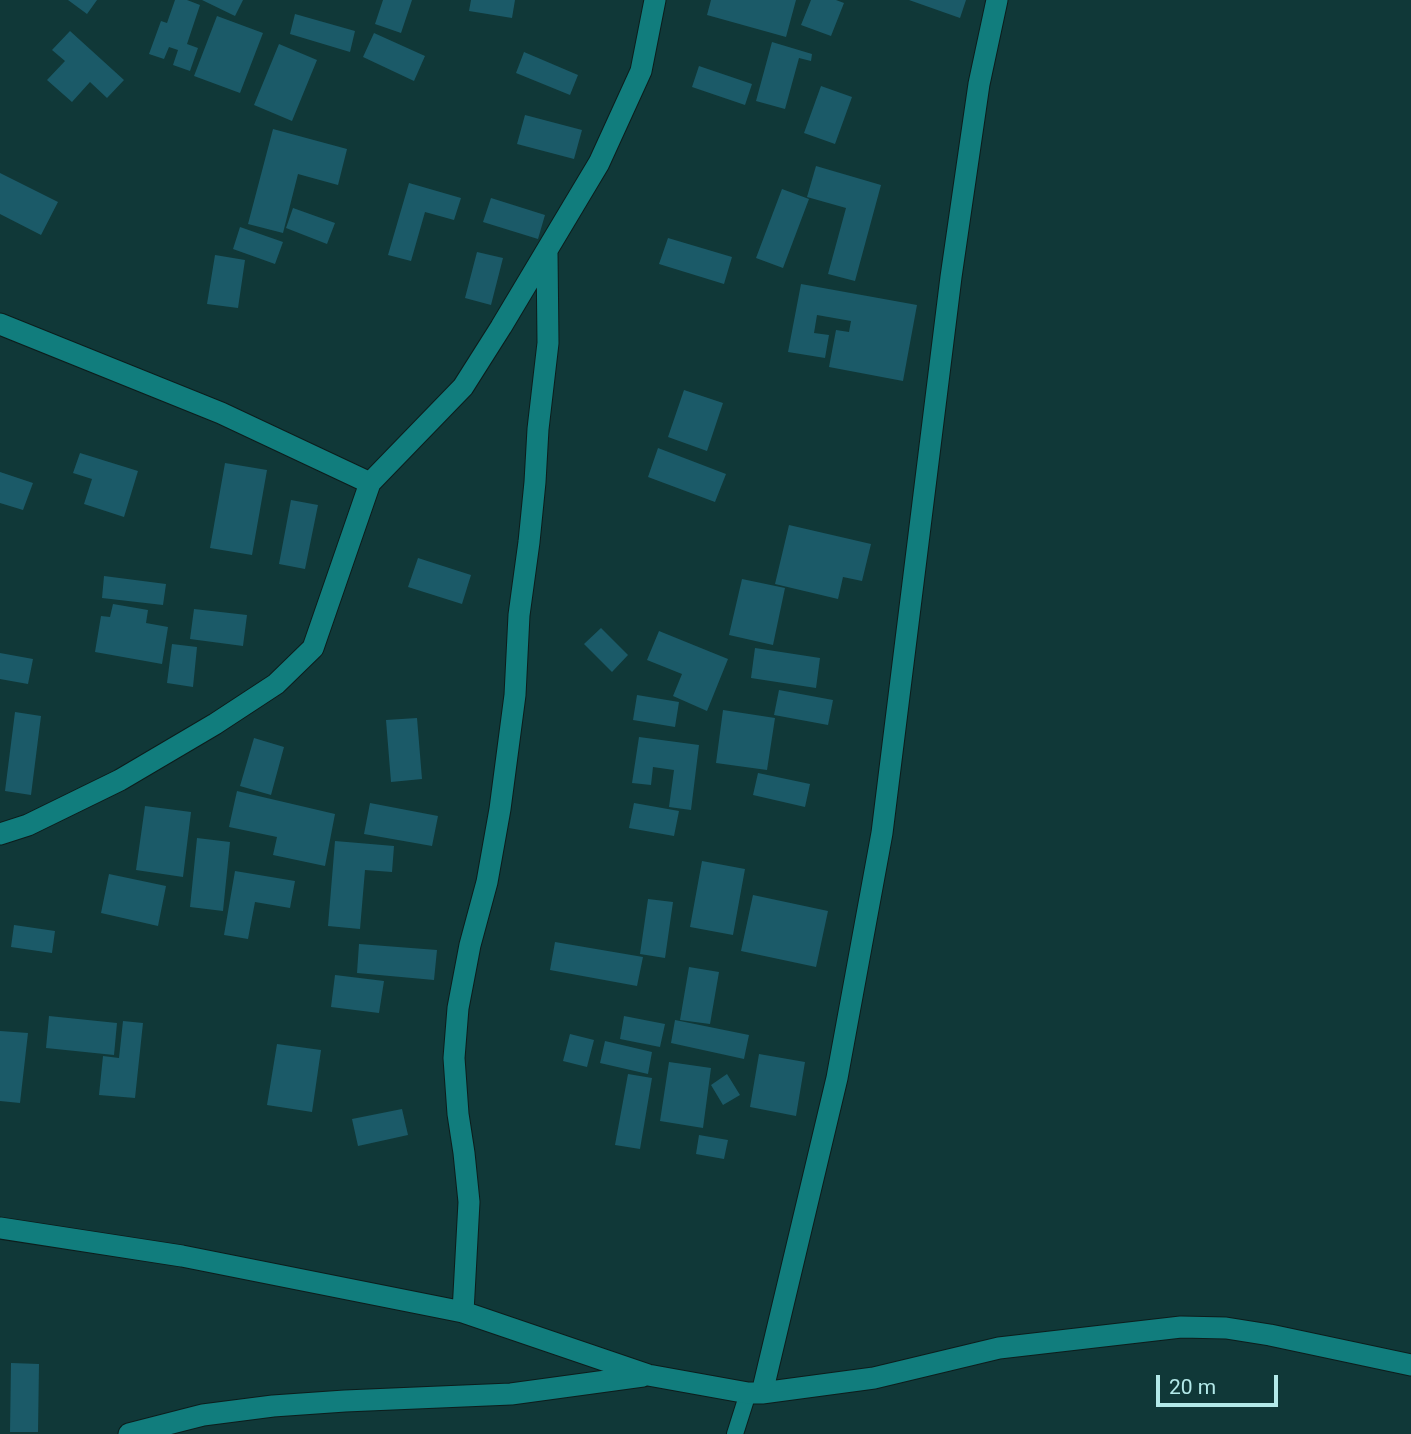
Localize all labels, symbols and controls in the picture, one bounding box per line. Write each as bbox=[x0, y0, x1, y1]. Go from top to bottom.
scale bar bbox=[1159, 1360, 1282, 1404]
text: 20 m bbox=[1169, 1375, 1216, 1399]

